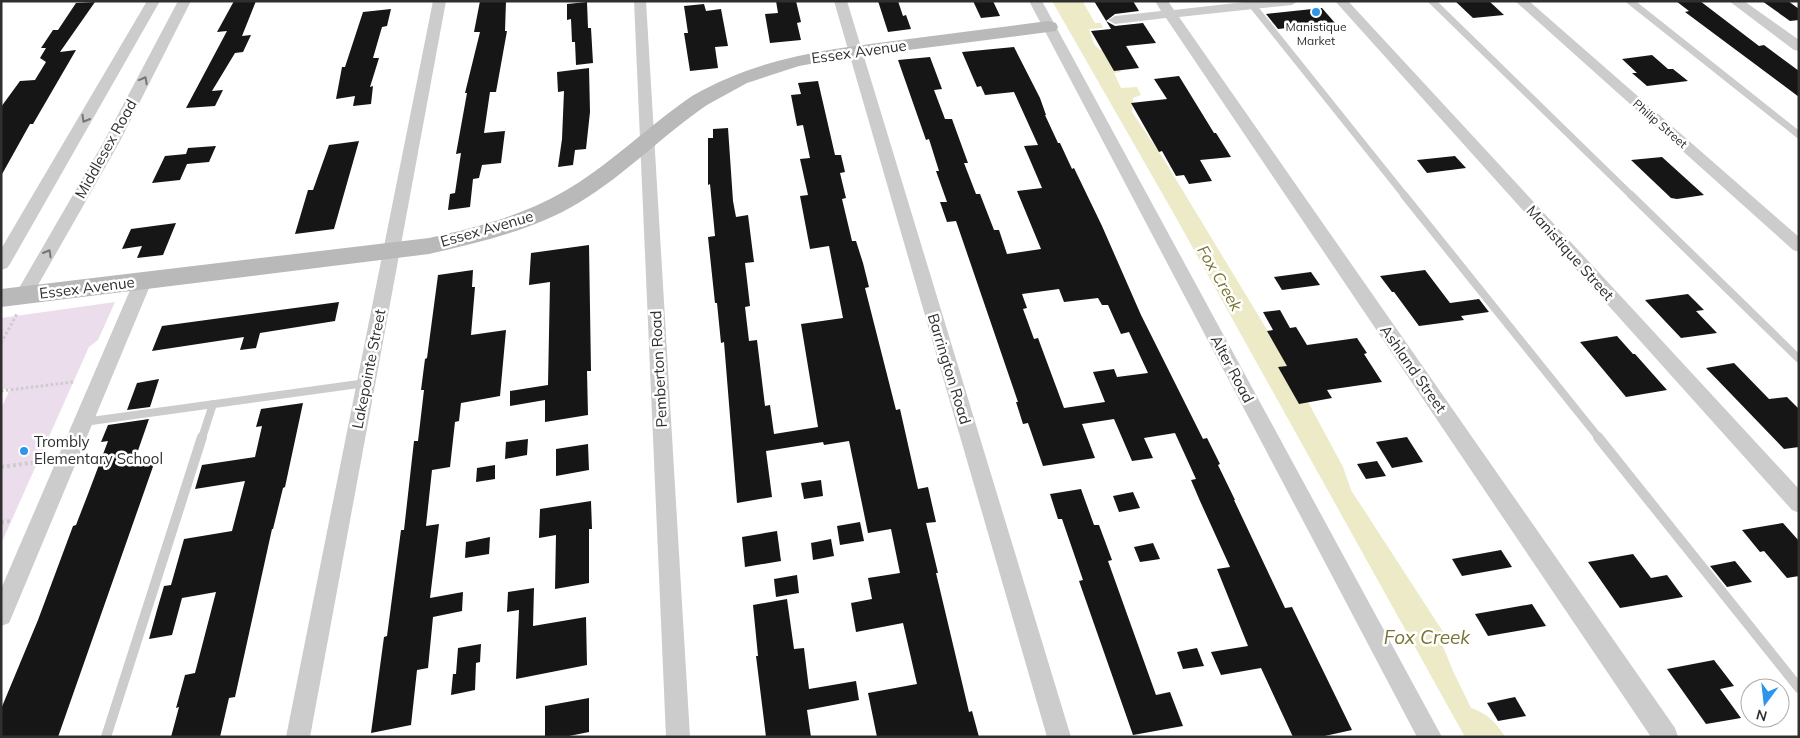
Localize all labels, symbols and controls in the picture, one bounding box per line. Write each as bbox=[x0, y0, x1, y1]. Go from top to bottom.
marker: Manistique Market bbox=[1310, 6, 1322, 18]
place label: Manistique Market bbox=[1286, 19, 1347, 48]
street label: Essex Avenue bbox=[810, 35, 908, 68]
one-way arrow bbox=[138, 76, 148, 85]
street label: Middlesex Road bbox=[70, 96, 141, 202]
street label: Philip Street bbox=[1630, 96, 1691, 151]
one-way arrow bbox=[82, 114, 92, 123]
street label: Manistique Street bbox=[1523, 201, 1618, 304]
street label: Essex Avenue bbox=[438, 206, 536, 251]
water label: Fox Creek bbox=[1193, 242, 1247, 315]
one-way arrow bbox=[42, 249, 52, 258]
street label: Essex Avenue bbox=[38, 272, 136, 303]
street label: Lakepointe Street bbox=[348, 307, 389, 430]
street label: Pemberton Road bbox=[646, 310, 671, 428]
street label: Barrington Road bbox=[924, 311, 975, 426]
street label: Ashland Street bbox=[1376, 321, 1451, 416]
street label: Alter Road bbox=[1207, 332, 1258, 406]
place label: Trombly Elementary School bbox=[34, 432, 163, 468]
marker: Trombly Elementary School bbox=[18, 445, 30, 457]
water label: Fox Creek bbox=[1384, 625, 1471, 649]
north arrow bbox=[1740, 678, 1790, 728]
text: N bbox=[1754, 705, 1769, 726]

